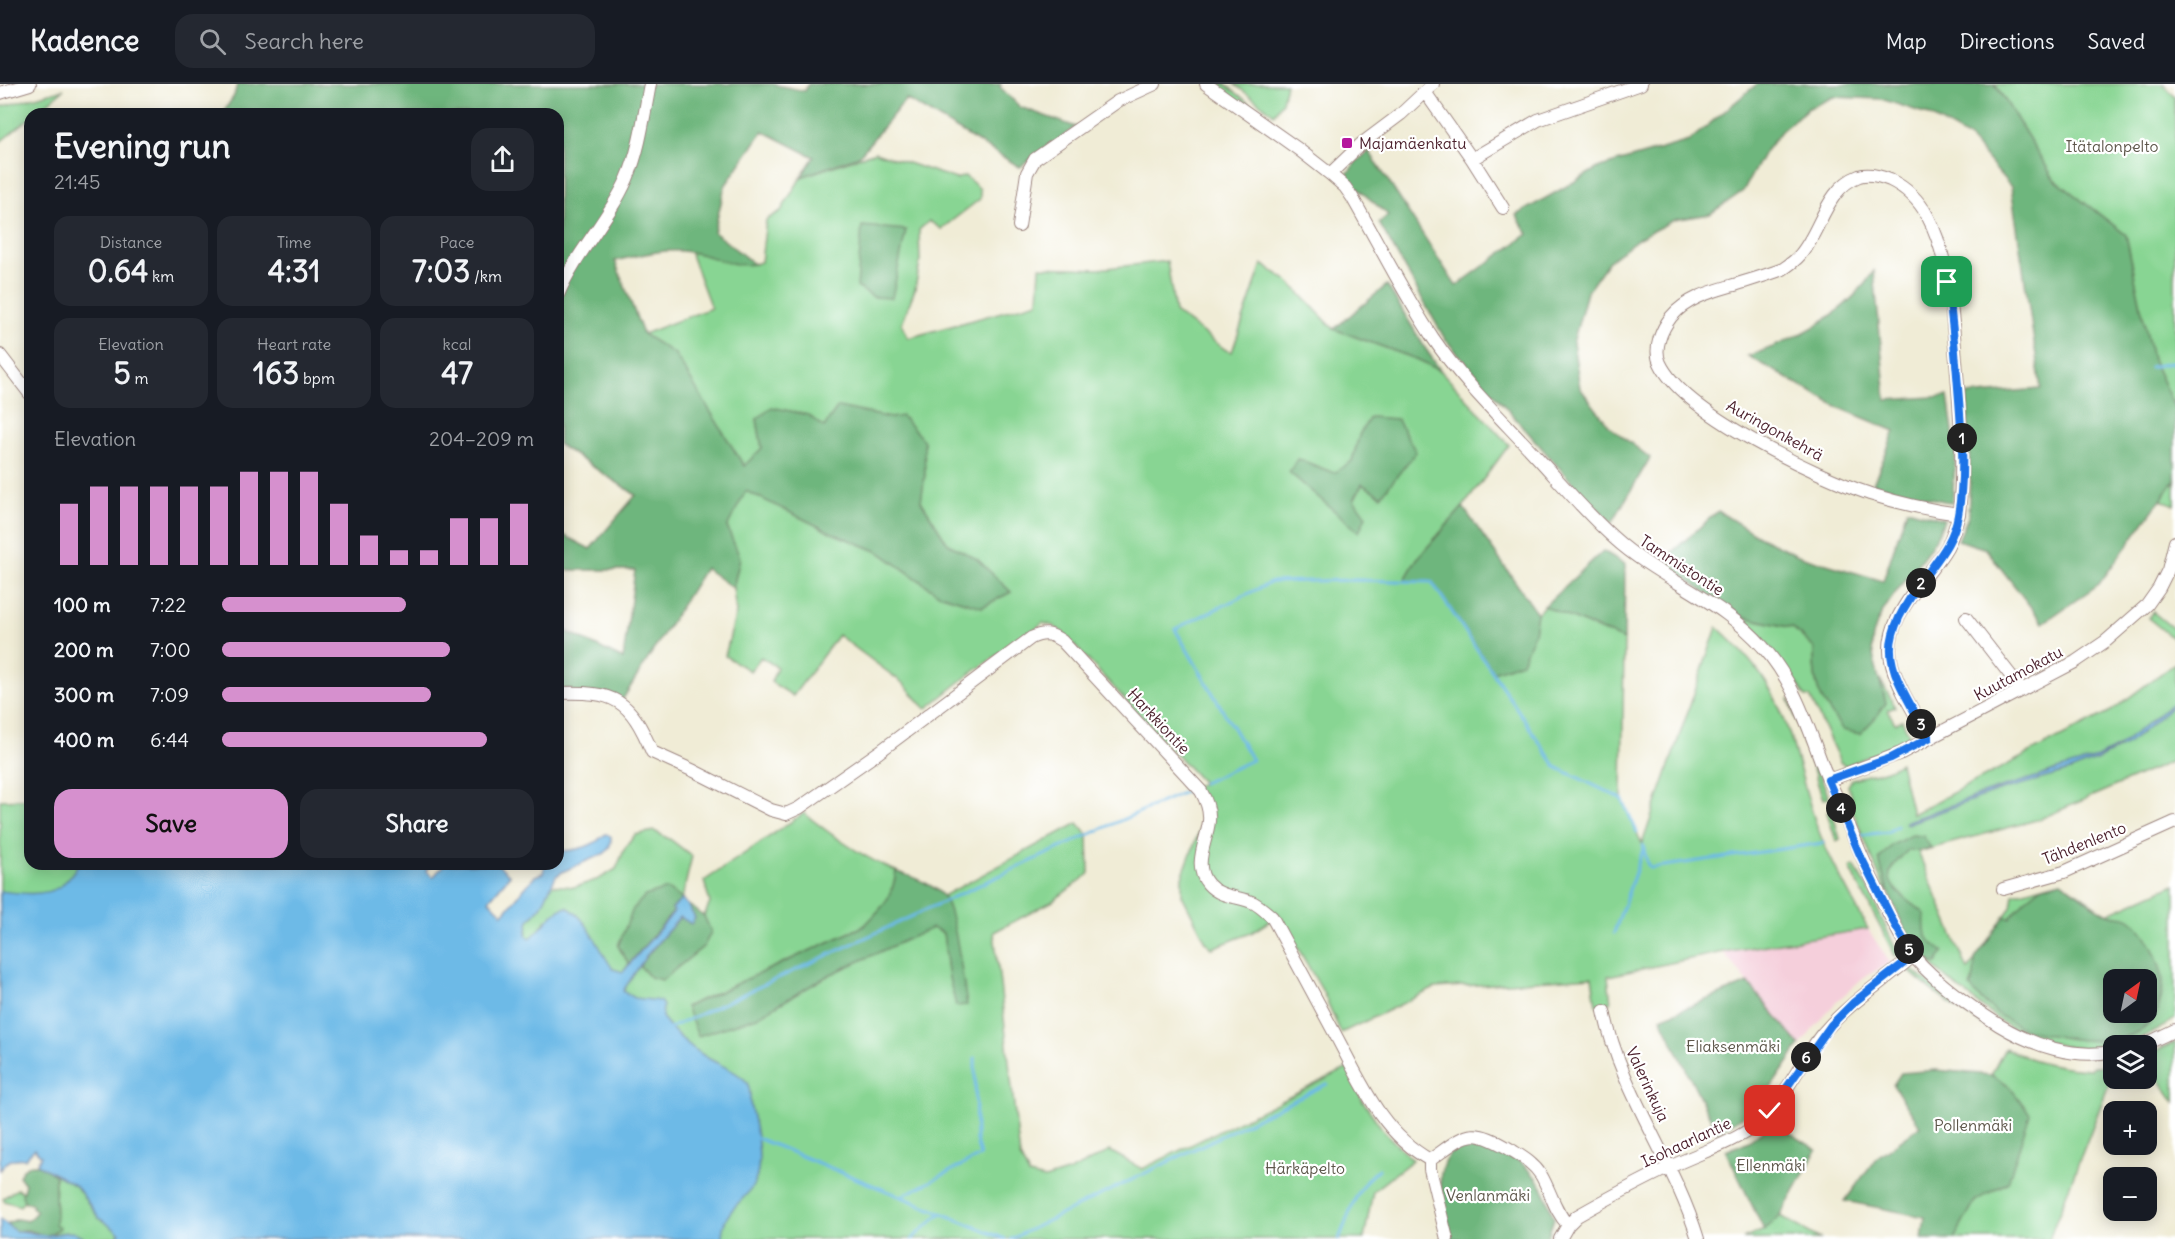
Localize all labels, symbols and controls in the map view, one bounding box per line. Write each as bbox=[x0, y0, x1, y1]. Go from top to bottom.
search box bbox=[175, 14, 595, 68]
text: Kadence bbox=[30, 23, 139, 59]
icon: search bbox=[196, 25, 229, 58]
text: Search here bbox=[244, 27, 364, 55]
text: Map bbox=[1886, 28, 1927, 55]
text: Directions bbox=[1960, 28, 2054, 55]
text: Saved bbox=[2087, 28, 2145, 55]
text: Evening run bbox=[54, 125, 230, 167]
button: share bbox=[471, 128, 534, 191]
place label: Majamäenkatu bbox=[1359, 133, 1467, 153]
marker: Majamäenkatu bbox=[1340, 136, 1354, 150]
park label: Itätalonpelto bbox=[2065, 136, 2159, 156]
text: 21:45 bbox=[54, 169, 100, 194]
text: Distance bbox=[100, 232, 162, 252]
text: Time bbox=[277, 232, 311, 252]
text: Pace bbox=[440, 232, 474, 252]
text: 0.64 bbox=[88, 252, 148, 290]
text: 4:31 bbox=[268, 252, 320, 290]
text: 7:03 bbox=[412, 252, 470, 290]
pin bbox=[1921, 256, 1972, 307]
icon: arrive bbox=[1930, 265, 1963, 298]
text: km bbox=[148, 266, 174, 286]
text: /km bbox=[470, 266, 502, 286]
text: Elevation bbox=[98, 334, 164, 354]
text: Heart rate bbox=[257, 334, 331, 354]
text: kcal bbox=[443, 334, 471, 354]
text: 5 bbox=[113, 354, 131, 392]
text: 163 bbox=[253, 354, 299, 392]
text: 47 bbox=[441, 354, 473, 392]
text: m bbox=[131, 368, 149, 388]
text: bpm bbox=[299, 368, 335, 388]
street label: Auringonkehrä bbox=[1723, 395, 1827, 465]
pin: 1 bbox=[1947, 423, 1977, 453]
text: Elevation bbox=[54, 426, 136, 451]
text: 204–209 m bbox=[429, 426, 534, 451]
text: 1 bbox=[1959, 428, 1965, 448]
street label: Tammistontie bbox=[1636, 530, 1728, 600]
pin: 2 bbox=[1906, 568, 1936, 598]
text: 2 bbox=[1917, 573, 1925, 593]
text: 100 m bbox=[54, 592, 111, 617]
text: 7:22 bbox=[150, 592, 186, 617]
text: 200 m bbox=[54, 637, 114, 662]
text: 7:00 bbox=[150, 637, 191, 662]
street label: Kuutamokatu bbox=[1970, 641, 2066, 705]
text: 300 m bbox=[54, 682, 114, 707]
text: 7:09 bbox=[150, 682, 189, 707]
street label: Harkkiontie bbox=[1123, 684, 1195, 758]
pin: 3 bbox=[1906, 709, 1936, 739]
text: 3 bbox=[1916, 714, 1926, 734]
text: 400 m bbox=[54, 727, 114, 752]
text: 6:44 bbox=[150, 727, 189, 752]
button: Save bbox=[54, 789, 288, 858]
button: Share bbox=[300, 789, 534, 858]
pin: 4 bbox=[1826, 793, 1856, 823]
text: 4 bbox=[1836, 798, 1846, 818]
street label: Tähdenlento bbox=[2039, 817, 2129, 869]
pin: 5 bbox=[1894, 934, 1924, 964]
text: 5 bbox=[1904, 939, 1914, 959]
north arrow bbox=[2103, 969, 2157, 1023]
map controls bbox=[2103, 969, 2157, 1221]
button: layers bbox=[2103, 1035, 2157, 1089]
park label: Eliaksenmäki bbox=[1686, 1036, 1780, 1056]
pin: 6 bbox=[1791, 1042, 1821, 1072]
street label: Valerinkuja bbox=[1622, 1043, 1674, 1125]
text: 6 bbox=[1801, 1047, 1811, 1067]
pin bbox=[1744, 1085, 1795, 1136]
icon: check bbox=[1753, 1094, 1786, 1127]
button: + bbox=[2103, 1101, 2157, 1155]
street label: Isohaarlantie bbox=[1638, 1113, 1734, 1171]
park label: Pollenmäki bbox=[1934, 1115, 2012, 1135]
park label: Ellenmäki bbox=[1736, 1155, 1806, 1175]
park label: Härkäpelto bbox=[1265, 1158, 1345, 1178]
button: − bbox=[2103, 1167, 2157, 1221]
park label: Venlanmäki bbox=[1446, 1185, 1530, 1205]

